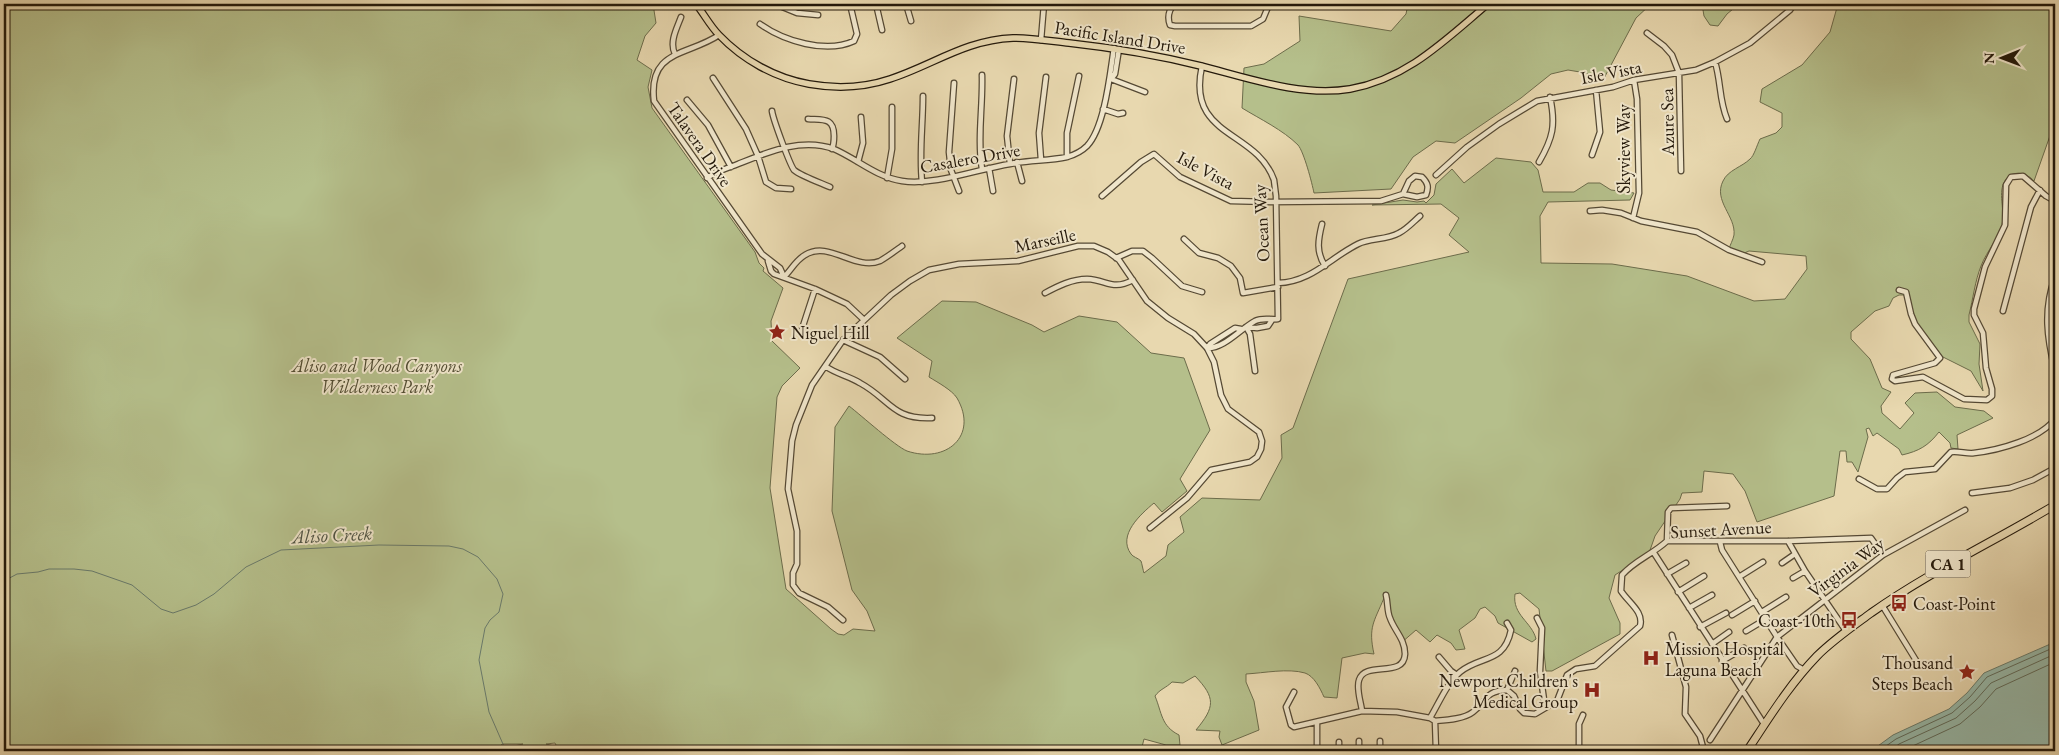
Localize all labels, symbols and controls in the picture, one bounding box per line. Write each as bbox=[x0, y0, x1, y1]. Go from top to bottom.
street label: Pacific Island Drive bbox=[1053, 15, 1187, 59]
north arrow bbox=[1976, 32, 2026, 82]
text: N bbox=[1980, 52, 1998, 64]
street label: Isle Vista bbox=[1579, 55, 1644, 89]
street label: Azure Sea bbox=[1655, 87, 1679, 157]
street label: Talavera Drive bbox=[662, 97, 738, 191]
street label: Skyview Way bbox=[1612, 104, 1635, 194]
street label: Casalero Drive bbox=[918, 138, 1022, 178]
street label: Isle Vista bbox=[1173, 145, 1239, 195]
street label: Ocean Way bbox=[1247, 184, 1275, 262]
street label: Marseille bbox=[1012, 222, 1078, 258]
place label: Niguel Hill bbox=[791, 321, 870, 344]
place icon: Niguel Hill bbox=[767, 322, 787, 342]
park label: Aliso and Wood Canyons Wilderness Park bbox=[290, 354, 463, 398]
street label: Sunset Avenue bbox=[1670, 515, 1772, 543]
water label: Aliso Creek bbox=[289, 520, 373, 550]
street label: Virginia Way bbox=[1803, 532, 1889, 602]
road number: CA 1 bbox=[1926, 550, 1970, 578]
place label: Coast-Point bbox=[1913, 592, 1996, 615]
bus stop icon: Coast-Point bbox=[1889, 593, 1909, 613]
place label: Coast-10th bbox=[1758, 609, 1835, 632]
bus stop icon: Coast-10th bbox=[1839, 610, 1859, 630]
place label: Mission Hospital Laguna Beach bbox=[1665, 637, 1784, 681]
hospital icon: Mission Hospital Laguna Beach bbox=[1641, 648, 1661, 668]
place label: Thousand Steps Beach bbox=[1872, 651, 1954, 695]
place icon: Thousand Steps Beach bbox=[1957, 662, 1977, 682]
place label: Newport Children's Medical Group bbox=[1439, 669, 1578, 713]
hospital icon: Newport Children's Medical Group bbox=[1582, 680, 1602, 700]

